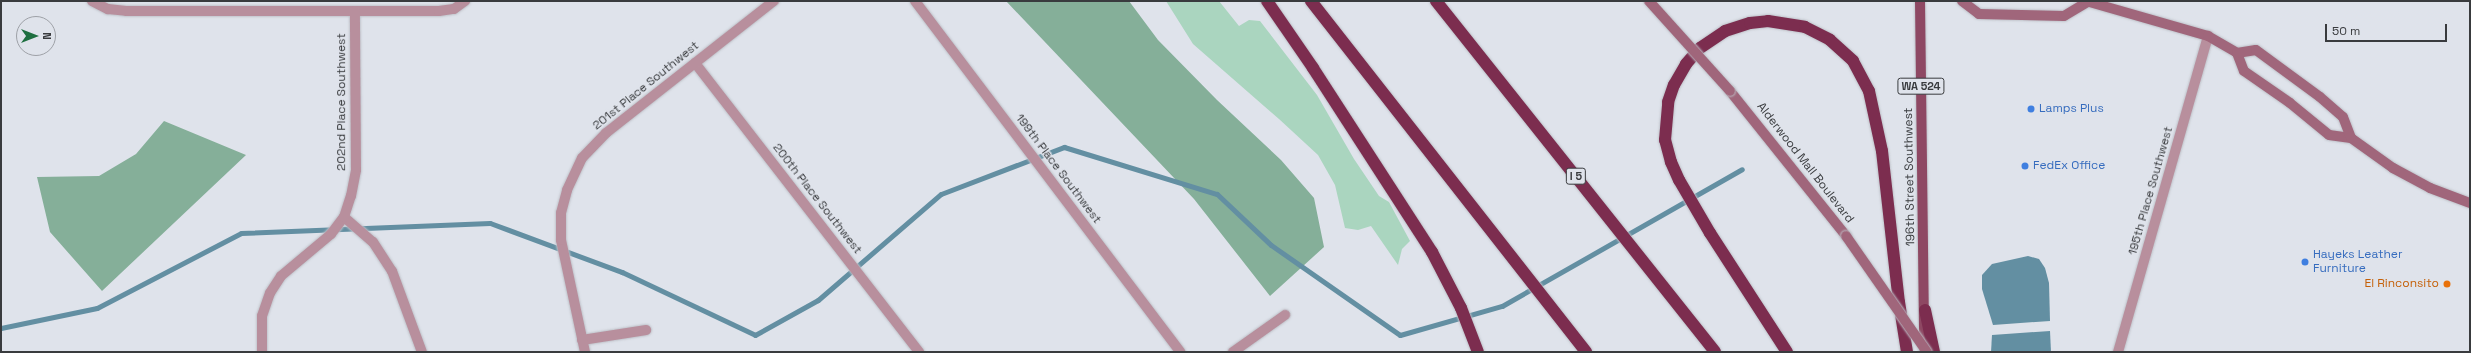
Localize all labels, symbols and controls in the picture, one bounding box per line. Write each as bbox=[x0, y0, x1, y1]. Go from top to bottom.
north arrow bbox=[16, 16, 56, 56]
scale bar bbox=[2327, 16, 2449, 42]
text: 50 m bbox=[2332, 23, 2360, 39]
text: N bbox=[40, 32, 54, 40]
street label: 202nd Place Southwest bbox=[335, 33, 349, 171]
street label: 201st Place Southwest bbox=[590, 39, 702, 133]
road number: WA 524 bbox=[1897, 77, 1945, 95]
street label: Alderwood Mall Boulevard bbox=[1753, 100, 1857, 226]
place label: Lamps Plus bbox=[2039, 102, 2104, 116]
marker: Lamps Plus bbox=[2026, 104, 2036, 114]
street label: 196th Street Southwest bbox=[1902, 108, 1918, 246]
street label: 199th Place Southwest bbox=[1012, 111, 1104, 227]
street label: 195th Place Southwest bbox=[2126, 125, 2176, 257]
street label: 200th Place Southwest bbox=[769, 141, 865, 257]
place label: FedEx Office bbox=[2033, 159, 2105, 173]
marker: FedEx Office bbox=[2020, 161, 2030, 171]
road number: I 5 bbox=[1565, 167, 1587, 185]
place label: Hayeks Leather Furniture bbox=[2313, 248, 2402, 276]
marker: Hayeks Leather Furniture bbox=[2300, 257, 2310, 267]
place label: El Rinconsito bbox=[2364, 277, 2439, 291]
marker: El Rinconsito bbox=[2442, 279, 2452, 289]

